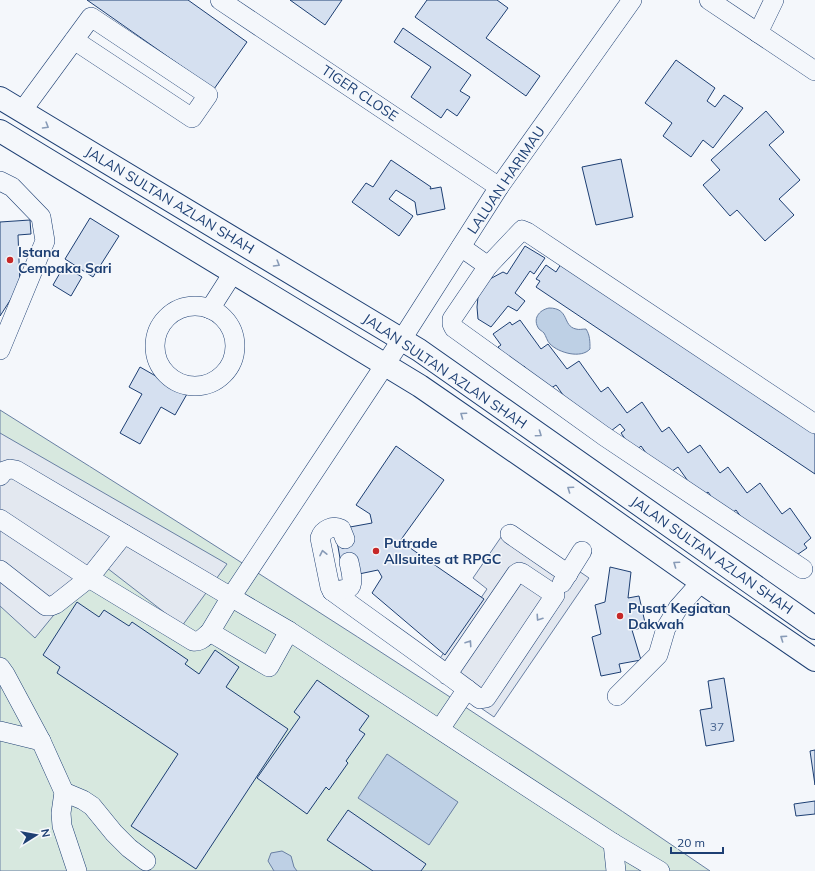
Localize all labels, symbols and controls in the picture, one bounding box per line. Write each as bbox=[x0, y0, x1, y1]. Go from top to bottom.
street label: TIGER CLOSE bbox=[318, 61, 402, 125]
one-way arrow bbox=[42, 121, 49, 128]
street label: LALUAN HARIMAU bbox=[463, 123, 549, 237]
street label: JALAN SULTAN AZLAN SHAH bbox=[82, 142, 258, 258]
place label: Istana Cempaka Sari bbox=[18, 243, 112, 277]
marker: Istana Cempaka Sari bbox=[5, 255, 15, 265]
one-way arrow bbox=[273, 260, 280, 267]
street label: JALAN SULTAN AZLAN SHAH bbox=[360, 309, 530, 433]
one-way arrow bbox=[460, 412, 467, 420]
one-way arrow bbox=[535, 429, 542, 437]
one-way arrow bbox=[567, 487, 574, 494]
street label: JALAN SULTAN AZLAN SHAH bbox=[627, 492, 797, 618]
place label: Putrade Allsuites at RPGC bbox=[384, 534, 501, 568]
marker: Putrade Allsuites at RPGC bbox=[371, 546, 381, 556]
one-way arrow bbox=[319, 550, 328, 556]
one-way arrow bbox=[673, 562, 680, 569]
place label: Pusat Kegiatan Dakwah bbox=[628, 599, 731, 633]
marker: Pusat Kegiatan Dakwah bbox=[615, 611, 625, 621]
one-way arrow bbox=[536, 614, 544, 621]
one-way arrow bbox=[780, 635, 787, 643]
one-way arrow bbox=[464, 640, 472, 647]
house number: 37 bbox=[710, 719, 724, 734]
north arrow bbox=[16, 815, 56, 855]
text: N bbox=[38, 828, 53, 839]
scale bar bbox=[671, 829, 723, 855]
text: 20 m bbox=[677, 835, 705, 850]

